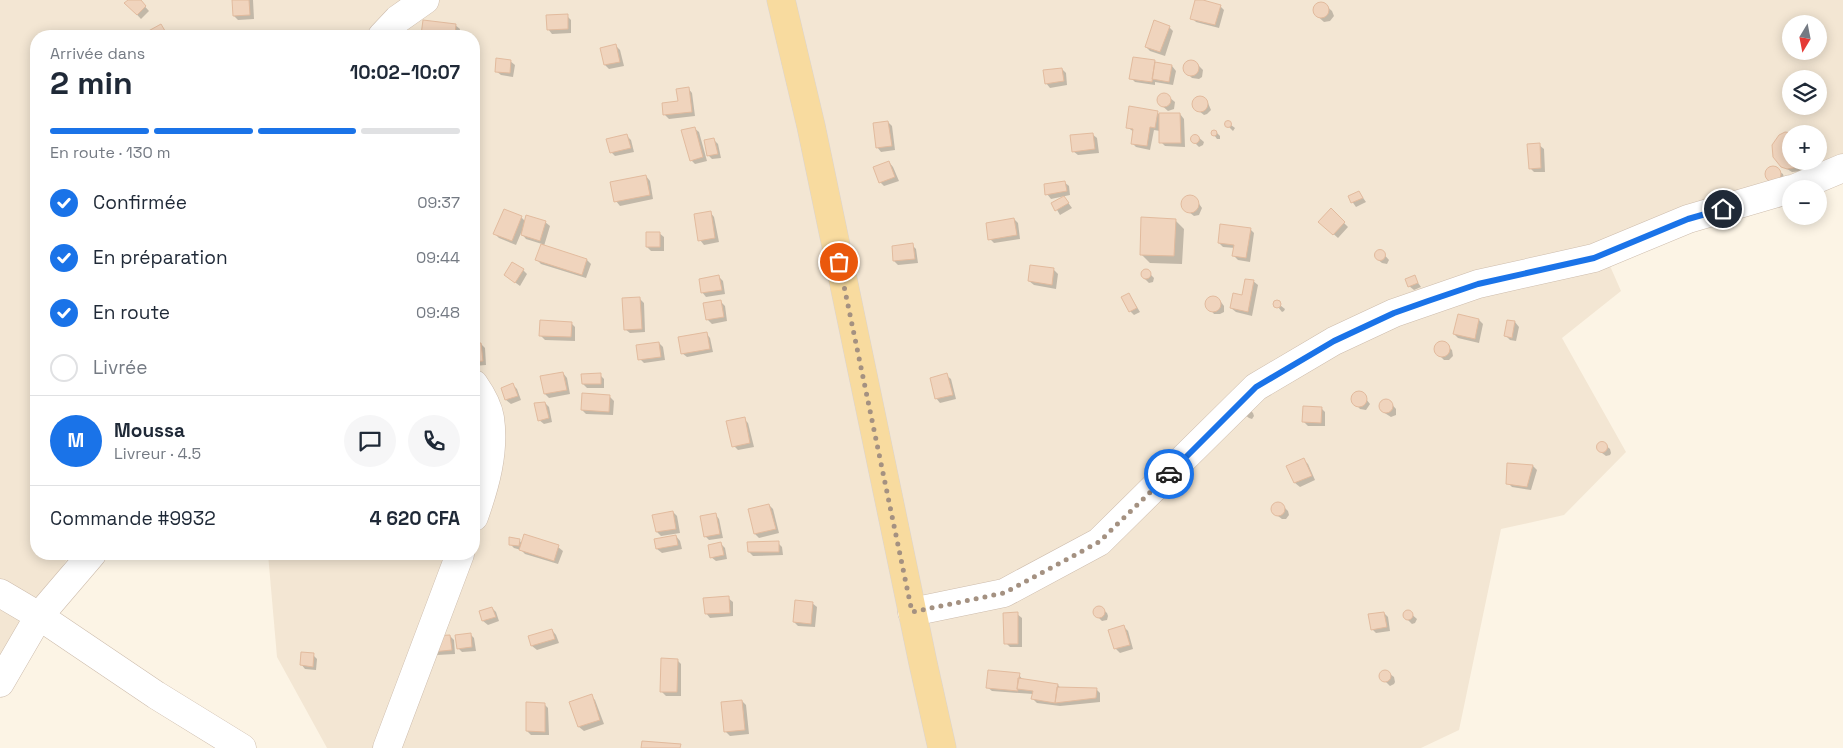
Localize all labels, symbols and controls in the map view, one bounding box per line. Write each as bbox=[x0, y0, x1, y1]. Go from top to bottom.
north arrow bbox=[1782, 15, 1828, 60]
map controls bbox=[1782, 15, 1827, 225]
text: Arrivée dans bbox=[50, 43, 145, 64]
text: 10:02–10:07 bbox=[350, 60, 460, 85]
text: 2 min bbox=[50, 63, 133, 103]
button: layers bbox=[1782, 70, 1827, 115]
button: + bbox=[1782, 125, 1827, 170]
text: En route · 130 m bbox=[50, 142, 171, 163]
button: − bbox=[1782, 180, 1827, 225]
pin bbox=[1702, 188, 1744, 230]
icon: check bbox=[50, 189, 78, 217]
text: Confirmée bbox=[93, 190, 187, 215]
text: 09:37 bbox=[417, 192, 460, 213]
icon: home bbox=[1709, 195, 1737, 223]
pin bbox=[818, 241, 860, 283]
icon: check bbox=[50, 244, 78, 272]
text: En préparation bbox=[93, 245, 228, 270]
text: 09:44 bbox=[416, 247, 460, 268]
icon: bag bbox=[825, 248, 853, 276]
icon: check bbox=[50, 299, 78, 327]
text: En route bbox=[93, 300, 170, 325]
text: 09:48 bbox=[416, 302, 460, 323]
text: Livrée bbox=[93, 355, 148, 380]
button: chat bbox=[344, 415, 396, 467]
button: phone bbox=[408, 415, 460, 467]
text: Moussa bbox=[114, 418, 185, 443]
text: M bbox=[68, 428, 84, 453]
text: Livreur · 4.5 bbox=[114, 443, 201, 464]
courier bbox=[1144, 449, 1194, 499]
icon: car bbox=[1155, 460, 1183, 488]
text: Commande #9932 bbox=[50, 506, 216, 531]
text: 4 620 CFA bbox=[369, 506, 460, 531]

